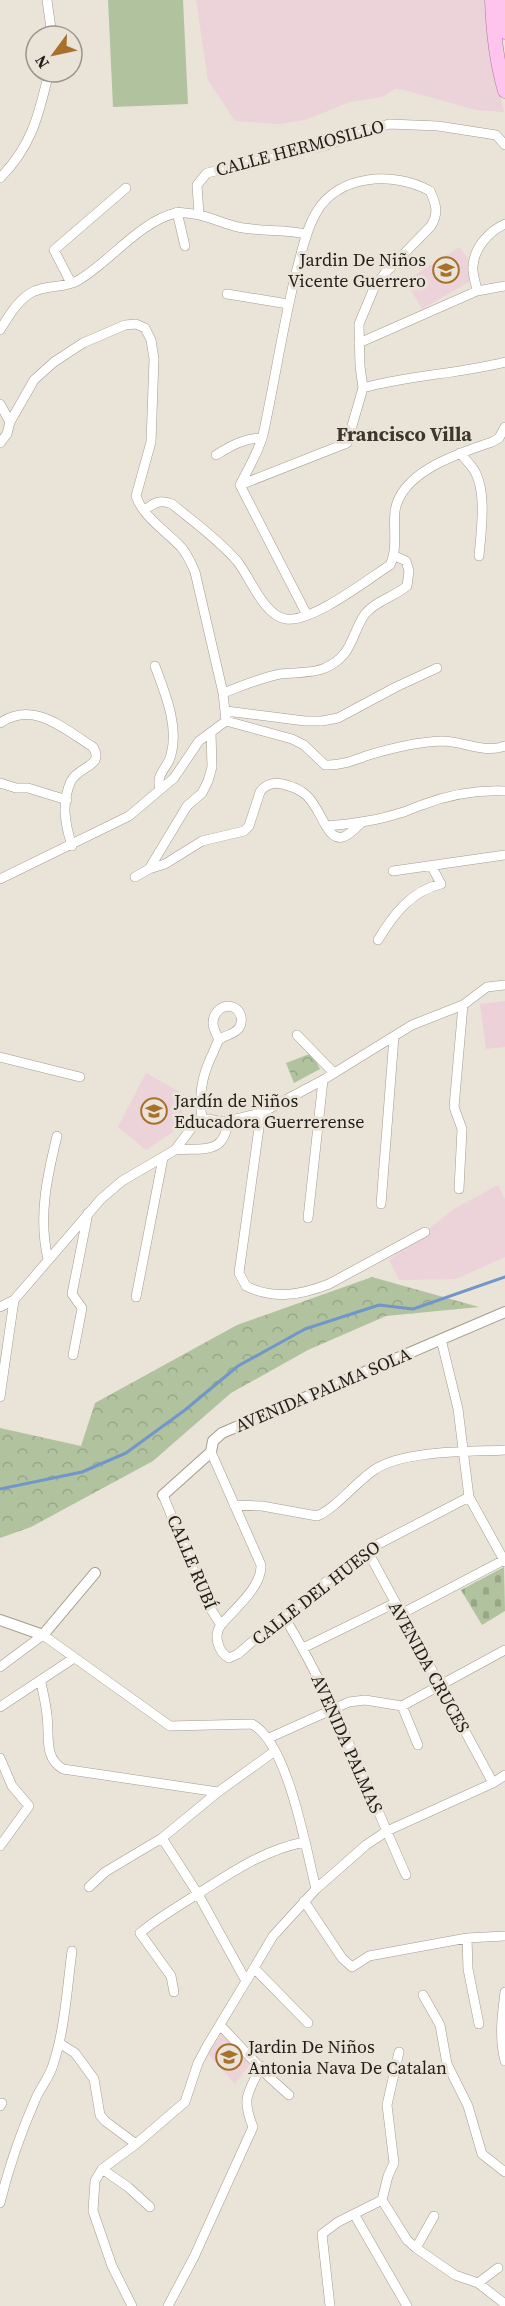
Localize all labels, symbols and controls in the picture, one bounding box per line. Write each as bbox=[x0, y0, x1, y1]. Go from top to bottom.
north arrow bbox=[24, 24, 84, 84]
text: N bbox=[29, 51, 54, 73]
street label: CALLE HERMOSILLO bbox=[213, 113, 387, 182]
place label: Jardin De Niños Vicente Guerrero bbox=[288, 247, 426, 293]
school or university icon: Jardin De Niños Vicente Guerrero bbox=[431, 255, 461, 285]
district label: Francisco Villa bbox=[336, 420, 472, 448]
place label: Jardín de Niños Educadora Guerrerense bbox=[173, 1088, 365, 1134]
school or university icon: Jardín de Niños Educadora Guerrerense bbox=[139, 1096, 169, 1126]
street label: AVENIDA PALMA SOLA bbox=[231, 1341, 415, 1438]
street label: CALLE RUBÍ bbox=[161, 1511, 224, 1613]
street label: CALLE DEL HUESO bbox=[246, 1535, 385, 1651]
street label: AVENIDA CRUCES bbox=[383, 1596, 476, 1737]
street label: AVENIDA PALMAS bbox=[306, 1670, 389, 1817]
place label: Jardin De Niños Antonia Nava De Catalan bbox=[247, 2034, 447, 2080]
school or university icon: Jardin De Niños Antonia Nava De Catalan bbox=[214, 2042, 244, 2072]

